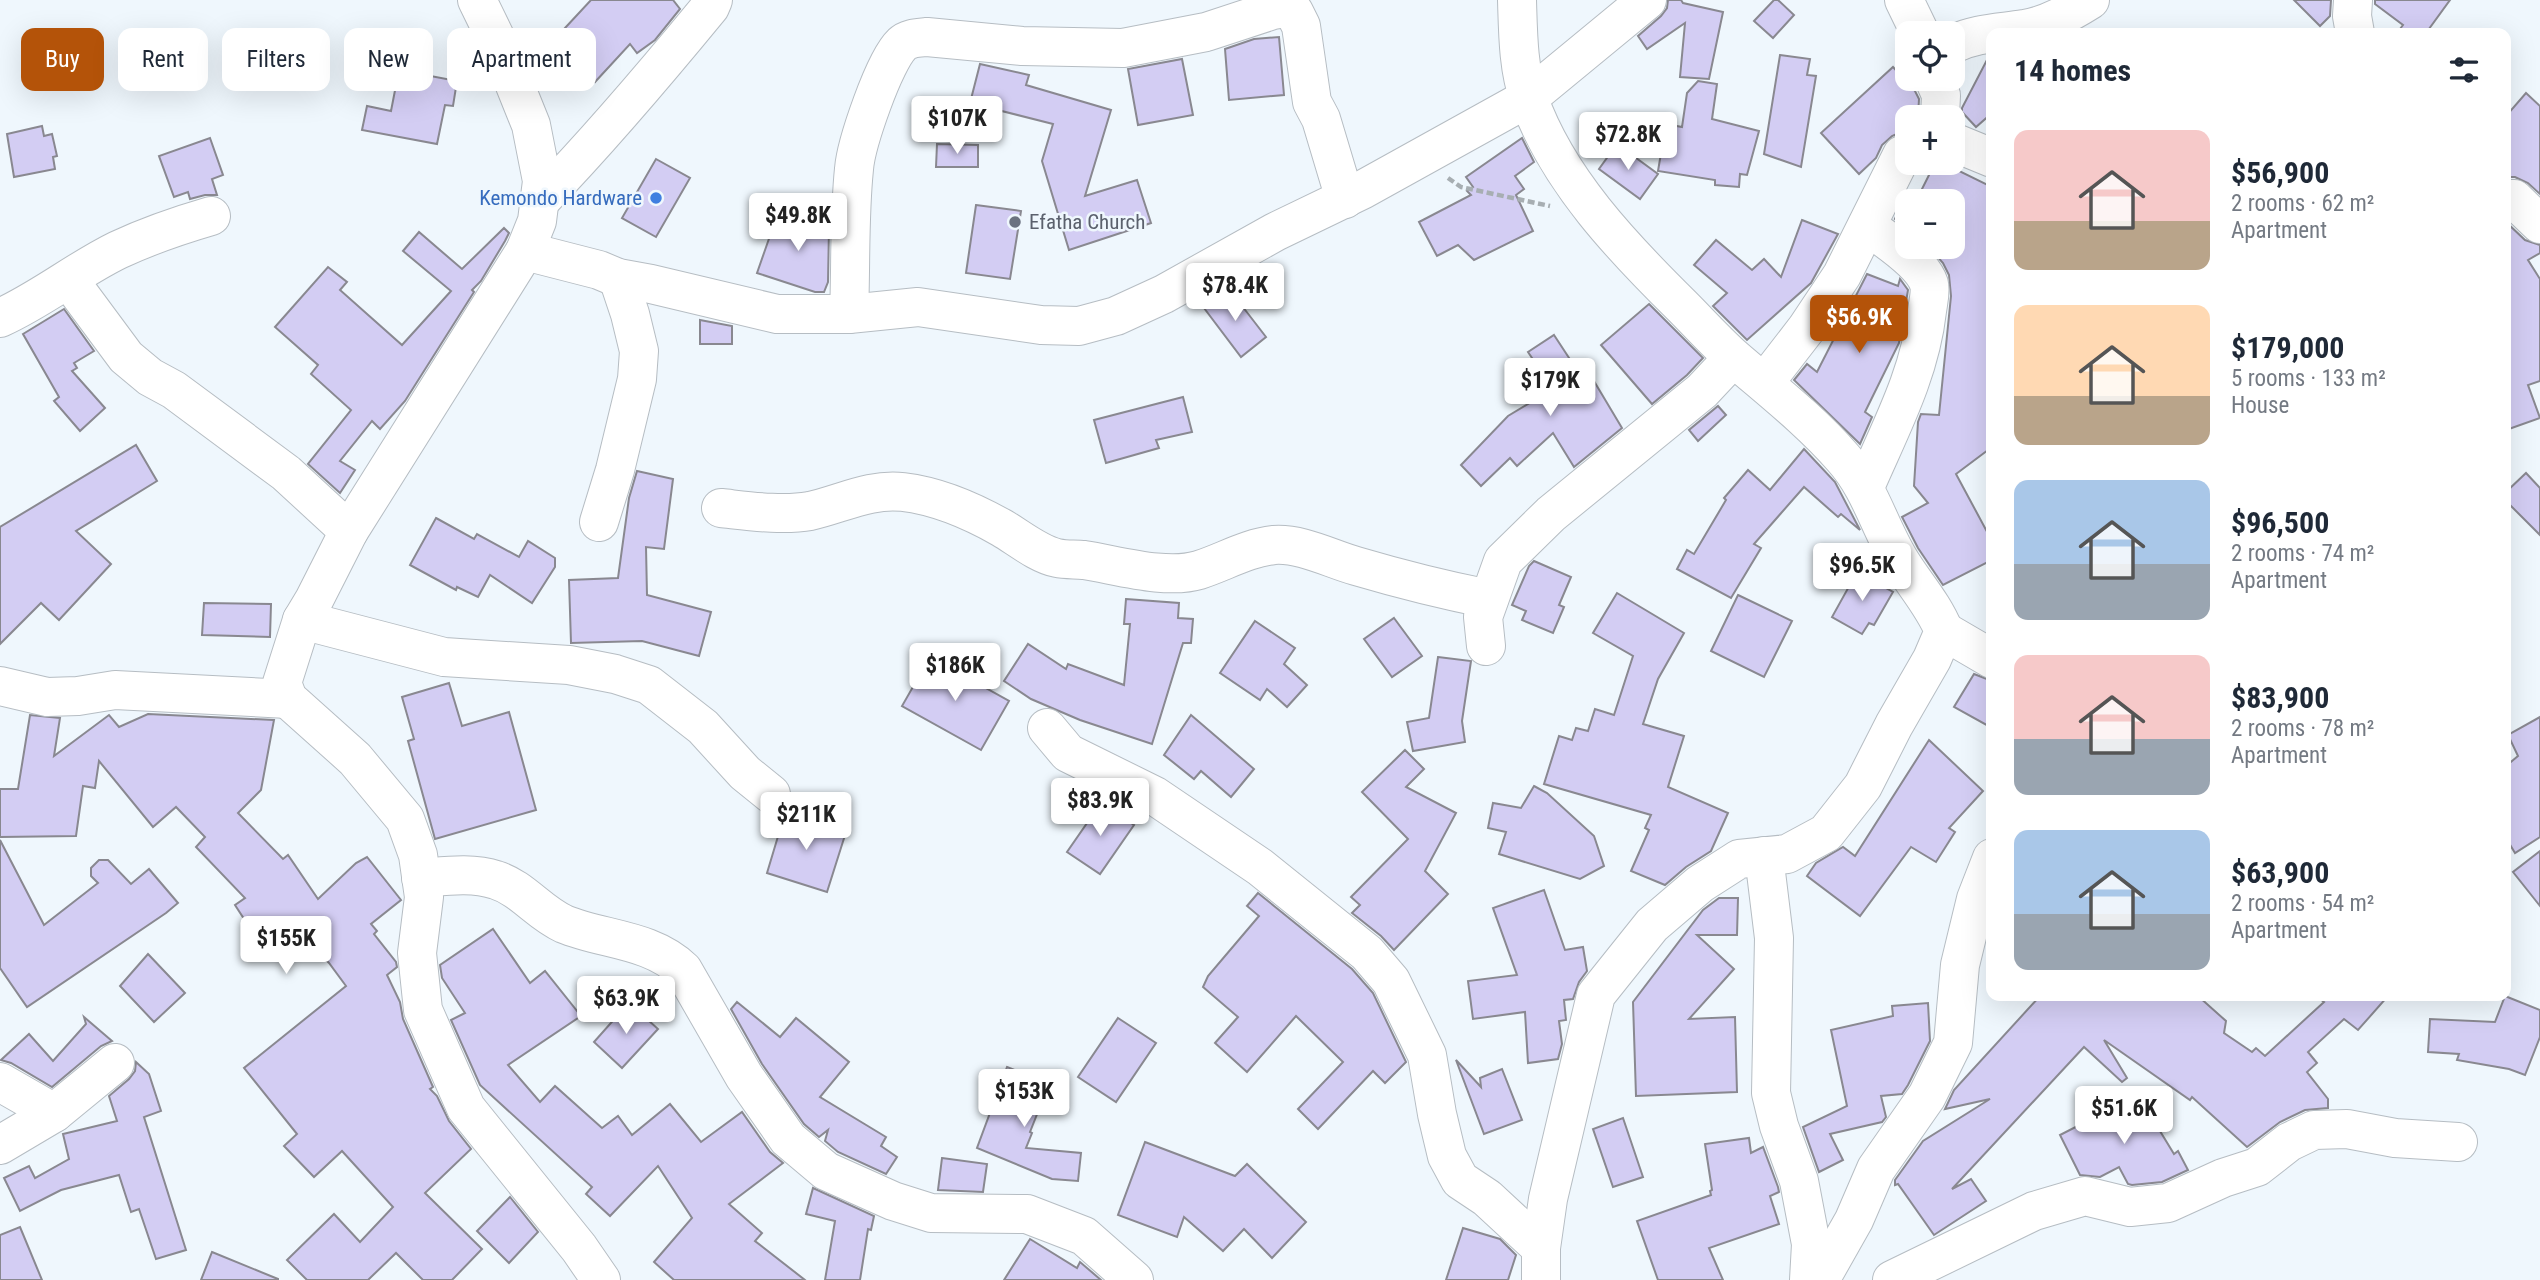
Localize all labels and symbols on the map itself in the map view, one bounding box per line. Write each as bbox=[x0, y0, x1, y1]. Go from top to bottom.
pin: $107K bbox=[908, 96, 1006, 156]
pin: $72.8K bbox=[1571, 113, 1685, 172]
place label: Kemondo Hardware bbox=[479, 186, 642, 210]
marker: Kemondo Hardware bbox=[648, 190, 664, 206]
pin: $49.8K bbox=[741, 194, 855, 253]
place label: Efatha Church bbox=[1029, 210, 1145, 234]
marker: Efatha Church bbox=[1007, 214, 1023, 230]
pin: $78.4K bbox=[1178, 264, 1292, 323]
pin: $56.9K bbox=[1802, 296, 1916, 355]
pin: $179K bbox=[1501, 358, 1599, 418]
pin: $96.5K bbox=[1805, 544, 1919, 603]
pin: $186K bbox=[906, 644, 1004, 703]
pin: $83.9K bbox=[1043, 778, 1157, 838]
pin: $211K bbox=[757, 792, 855, 852]
pin: $155K bbox=[237, 916, 335, 976]
pin: $63.9K bbox=[569, 976, 683, 1036]
pin: $153K bbox=[975, 1070, 1073, 1129]
pin: $51.6K bbox=[2067, 1086, 2181, 1146]

